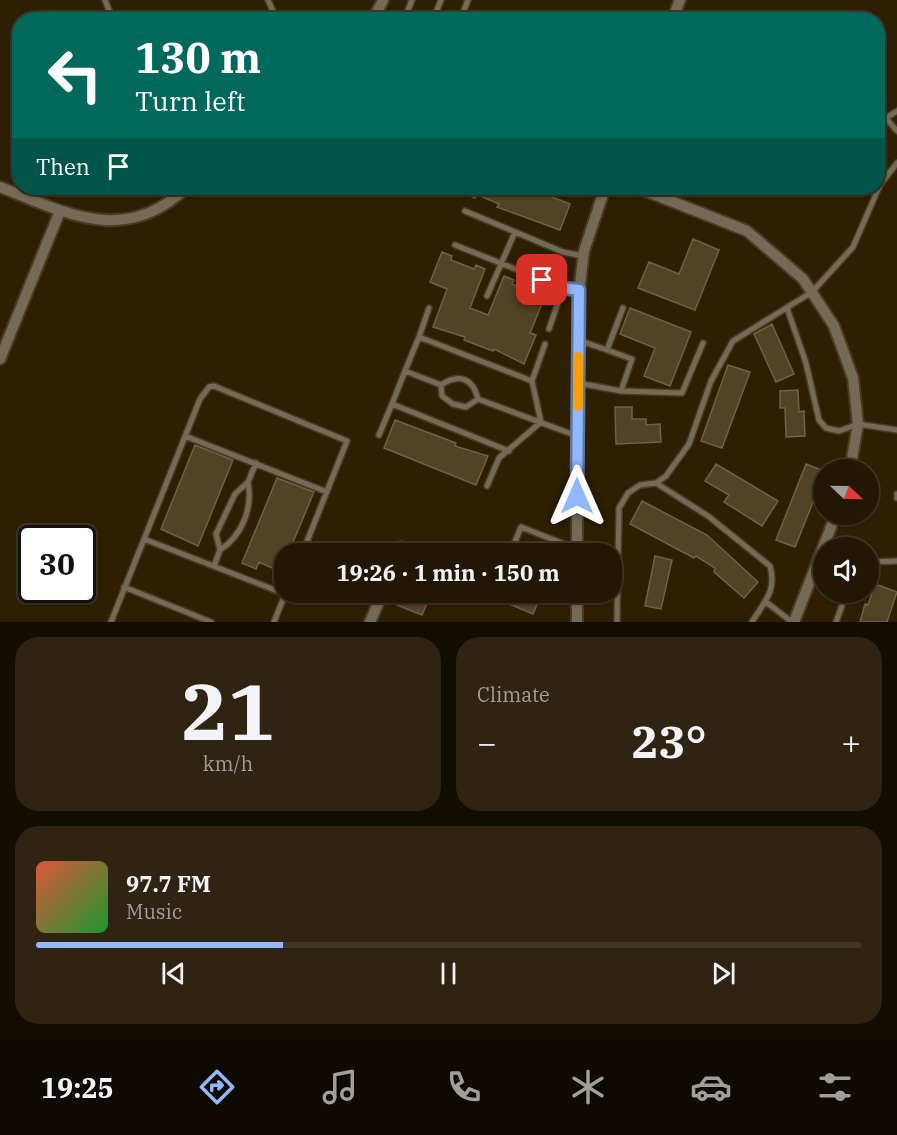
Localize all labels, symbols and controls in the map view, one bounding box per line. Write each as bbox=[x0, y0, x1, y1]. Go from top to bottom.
text: 130 m bbox=[135, 30, 261, 85]
icon: left bbox=[36, 36, 114, 114]
text: Turn left bbox=[135, 83, 246, 118]
icon: arrive bbox=[102, 150, 135, 183]
text: Then bbox=[36, 152, 90, 181]
pin bbox=[516, 254, 567, 305]
icon: arrive bbox=[525, 263, 558, 296]
north arrow bbox=[813, 459, 879, 525]
map controls bbox=[813, 459, 879, 603]
position arrow bbox=[545, 464, 609, 528]
speed limit sign: 30 bbox=[18, 525, 96, 603]
button: sound bbox=[813, 537, 879, 603]
text: 19:26 · 1 min · 150 m bbox=[336, 558, 560, 587]
text: 21 bbox=[181, 660, 275, 761]
text: Climate bbox=[477, 681, 550, 708]
text: 23° bbox=[631, 712, 707, 770]
text: − bbox=[477, 721, 497, 764]
text: + bbox=[841, 721, 861, 764]
text: km/h bbox=[203, 750, 253, 777]
text: 97.7 FM bbox=[126, 869, 211, 898]
text: Music bbox=[126, 898, 182, 925]
icon: previous bbox=[157, 957, 190, 990]
icon: pause bbox=[432, 957, 465, 990]
icon: next bbox=[707, 957, 740, 990]
icon: directions bbox=[196, 1066, 238, 1108]
icon: music bbox=[319, 1066, 361, 1108]
icon: phone bbox=[443, 1066, 485, 1108]
icon: climate bbox=[567, 1066, 609, 1108]
icon: car bbox=[690, 1066, 732, 1108]
icon: filters bbox=[814, 1066, 856, 1108]
text: 19:25 bbox=[41, 1070, 114, 1105]

